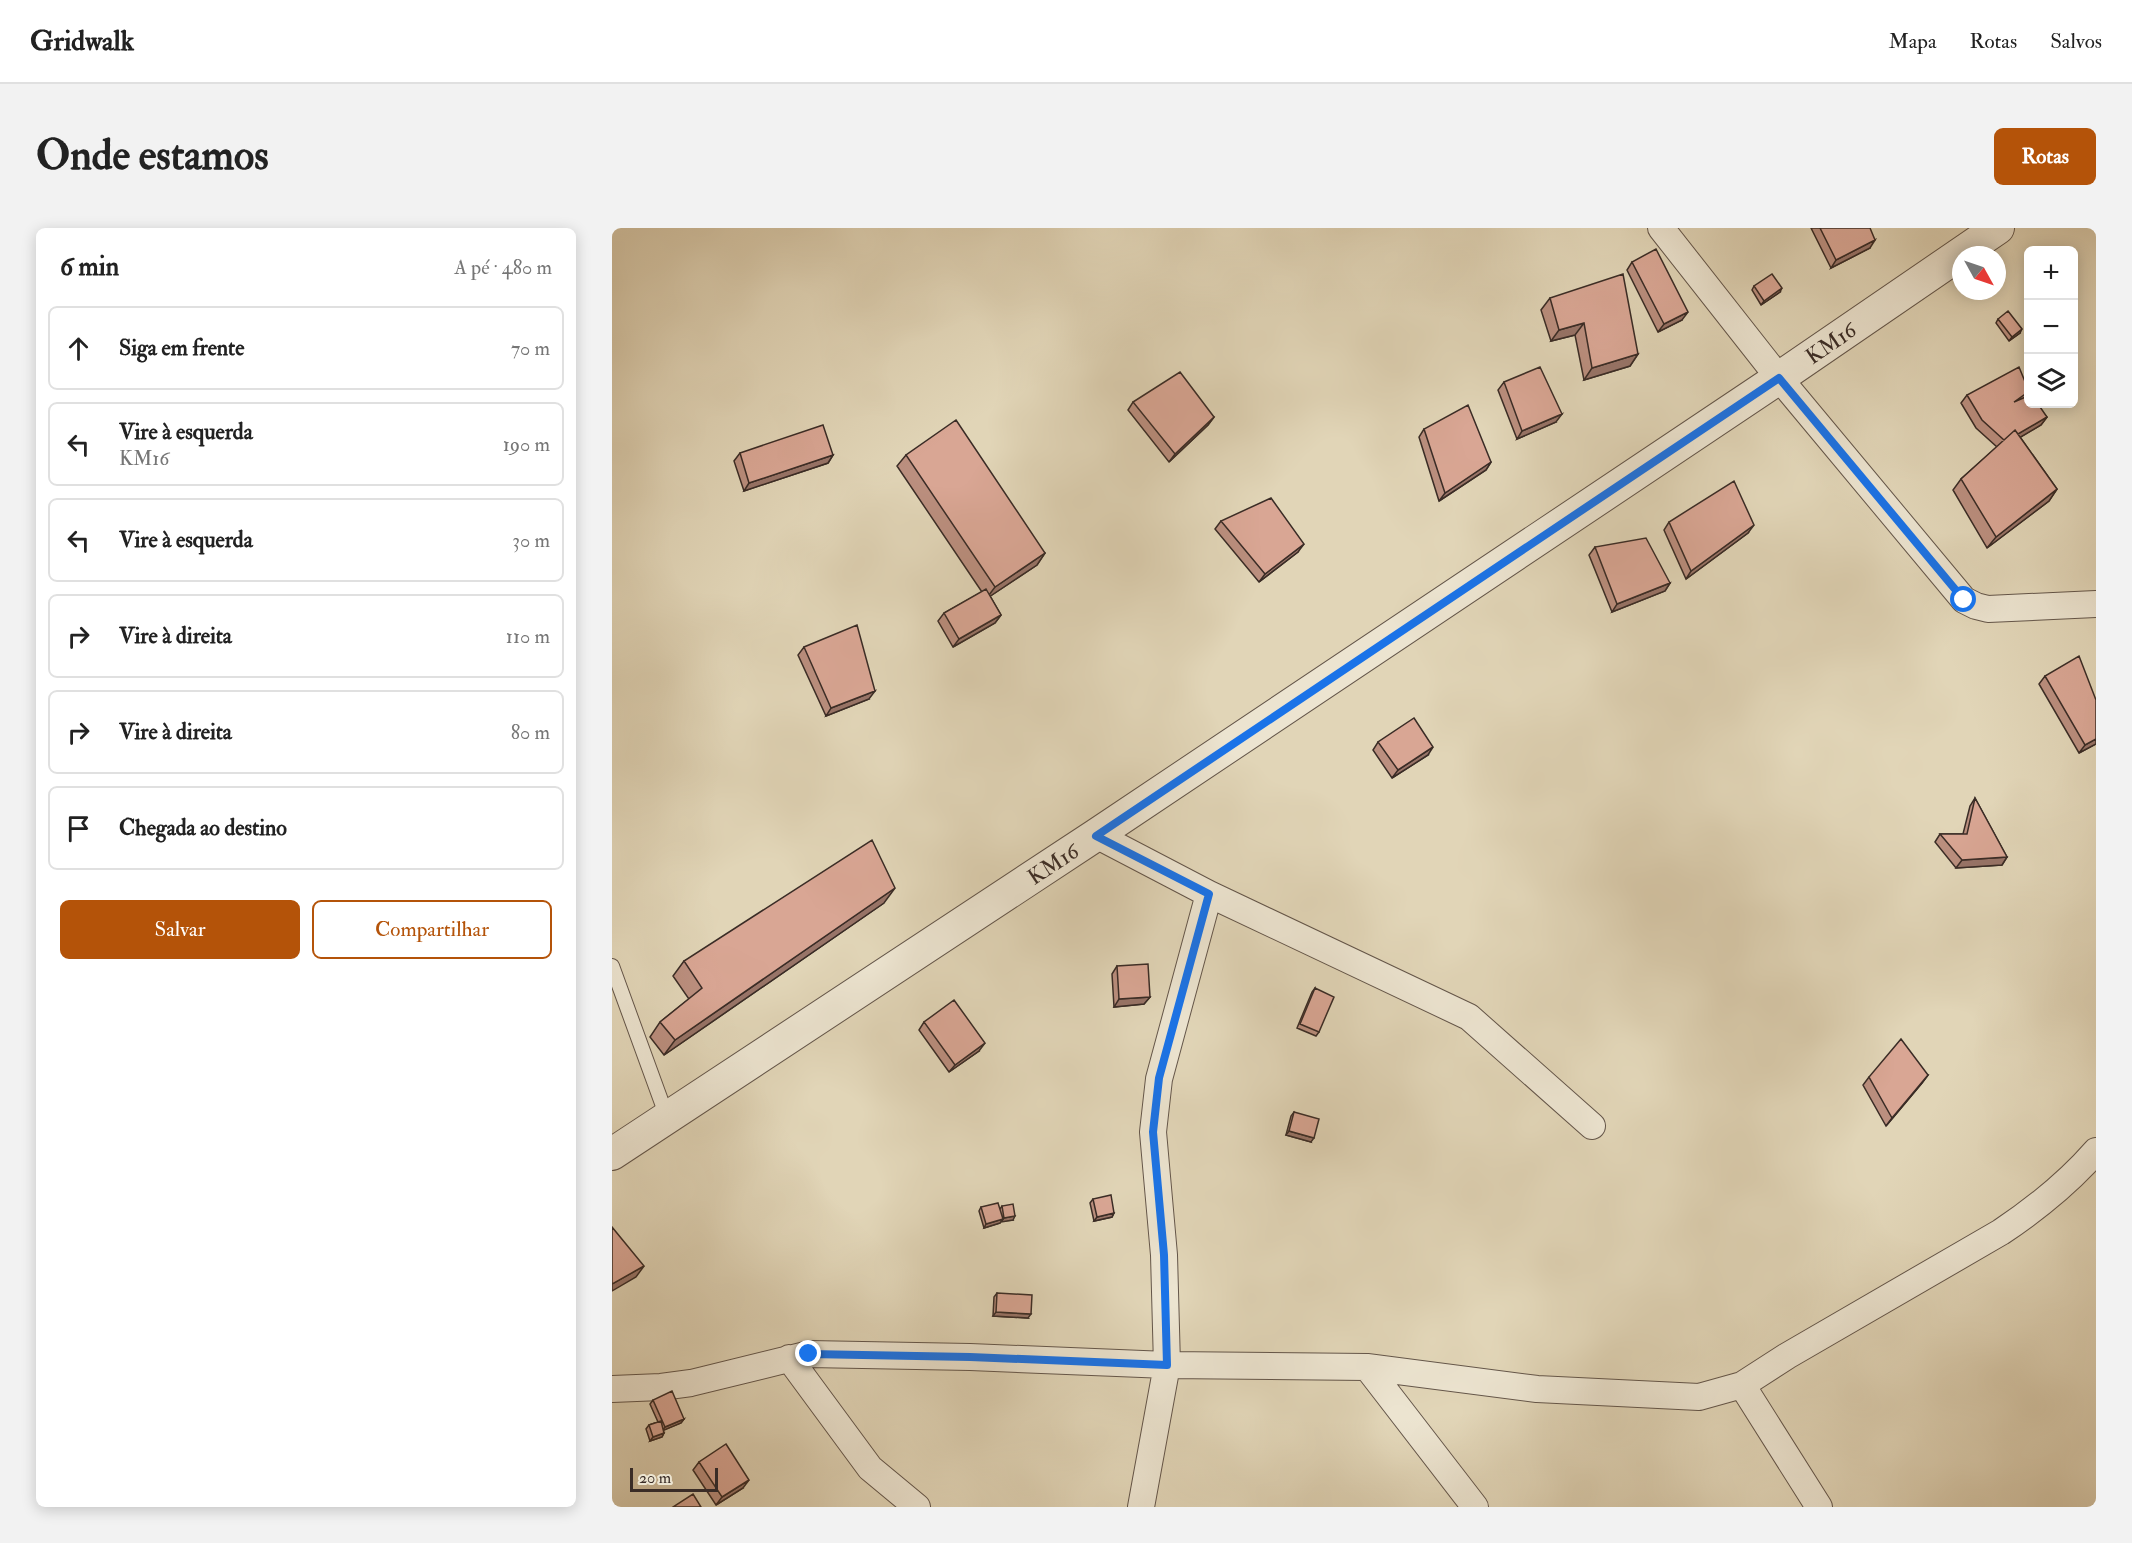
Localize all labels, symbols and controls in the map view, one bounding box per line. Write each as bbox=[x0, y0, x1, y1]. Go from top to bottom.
text: Gridwalk bbox=[30, 24, 134, 59]
text: Mapa bbox=[1889, 28, 1937, 55]
text: Rotas bbox=[1970, 28, 2017, 55]
text: Salvos bbox=[2050, 28, 2102, 55]
button: Rotas bbox=[1994, 128, 2096, 185]
text: Onde estamos bbox=[36, 130, 269, 182]
north arrow bbox=[1952, 246, 2006, 300]
map controls bbox=[2024, 246, 2078, 408]
button: + bbox=[2024, 246, 2078, 300]
text: 6 min bbox=[60, 251, 119, 283]
text: A pé · 480 m bbox=[454, 255, 552, 280]
button: − bbox=[2024, 300, 2078, 354]
street label: KM16 bbox=[1800, 315, 1864, 371]
icon: ahead bbox=[62, 332, 95, 365]
text: Siga em frente bbox=[119, 334, 244, 362]
text: 70 m bbox=[511, 336, 550, 361]
button: layers bbox=[2024, 354, 2078, 408]
text: Vire à esquerda bbox=[119, 418, 253, 446]
icon: left bbox=[62, 428, 95, 461]
text: 190 m bbox=[503, 432, 550, 457]
text: KM16 bbox=[119, 446, 169, 471]
icon: left bbox=[62, 524, 95, 557]
text: Vire à esquerda bbox=[119, 526, 253, 554]
text: 30 m bbox=[512, 528, 550, 553]
route start bbox=[1950, 586, 1976, 612]
icon: right bbox=[62, 620, 95, 653]
text: Vire à direita bbox=[119, 622, 232, 650]
text: 110 m bbox=[506, 624, 550, 649]
icon: right bbox=[62, 716, 95, 749]
text: Vire à direita bbox=[119, 718, 232, 746]
text: 80 m bbox=[511, 720, 550, 745]
icon: arrive bbox=[62, 812, 95, 845]
text: Chegada ao destino bbox=[119, 814, 287, 842]
street label: KM16 bbox=[1023, 836, 1086, 891]
button: Salvar bbox=[60, 900, 300, 959]
button: Compartilhar bbox=[312, 900, 552, 959]
route end bbox=[795, 1340, 821, 1366]
scale bar bbox=[630, 1465, 718, 1492]
text: 20 m bbox=[639, 1468, 671, 1488]

